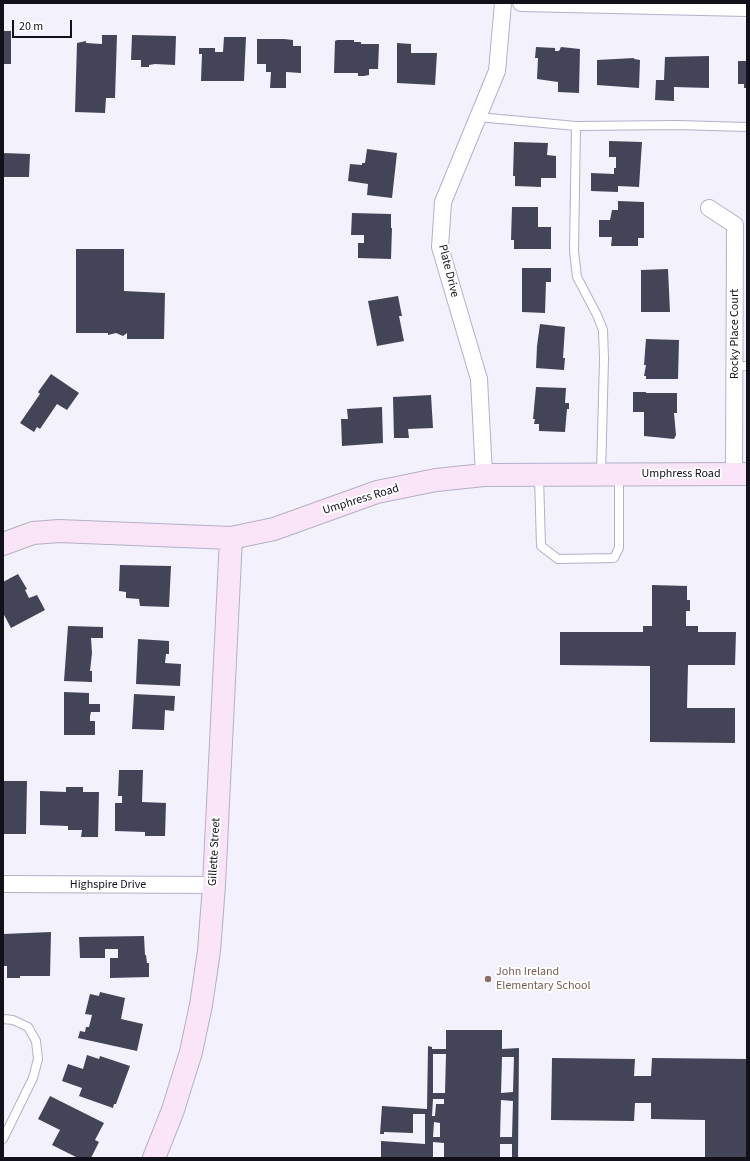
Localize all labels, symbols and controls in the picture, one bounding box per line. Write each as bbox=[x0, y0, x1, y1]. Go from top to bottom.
scale bar bbox=[14, 12, 74, 38]
text: 20 m bbox=[19, 18, 43, 35]
street label: Plate Drive bbox=[434, 243, 462, 299]
street label: Rocky Place Court bbox=[728, 289, 742, 379]
street label: Umphress Road bbox=[641, 467, 721, 481]
street label: Umphress Road bbox=[321, 482, 401, 518]
street label: Gillette Street bbox=[206, 817, 224, 887]
street label: Highspire Drive bbox=[70, 878, 146, 892]
place label: John Ireland Elementary School bbox=[496, 965, 591, 993]
marker: John Ireland Elementary School bbox=[483, 974, 493, 984]

